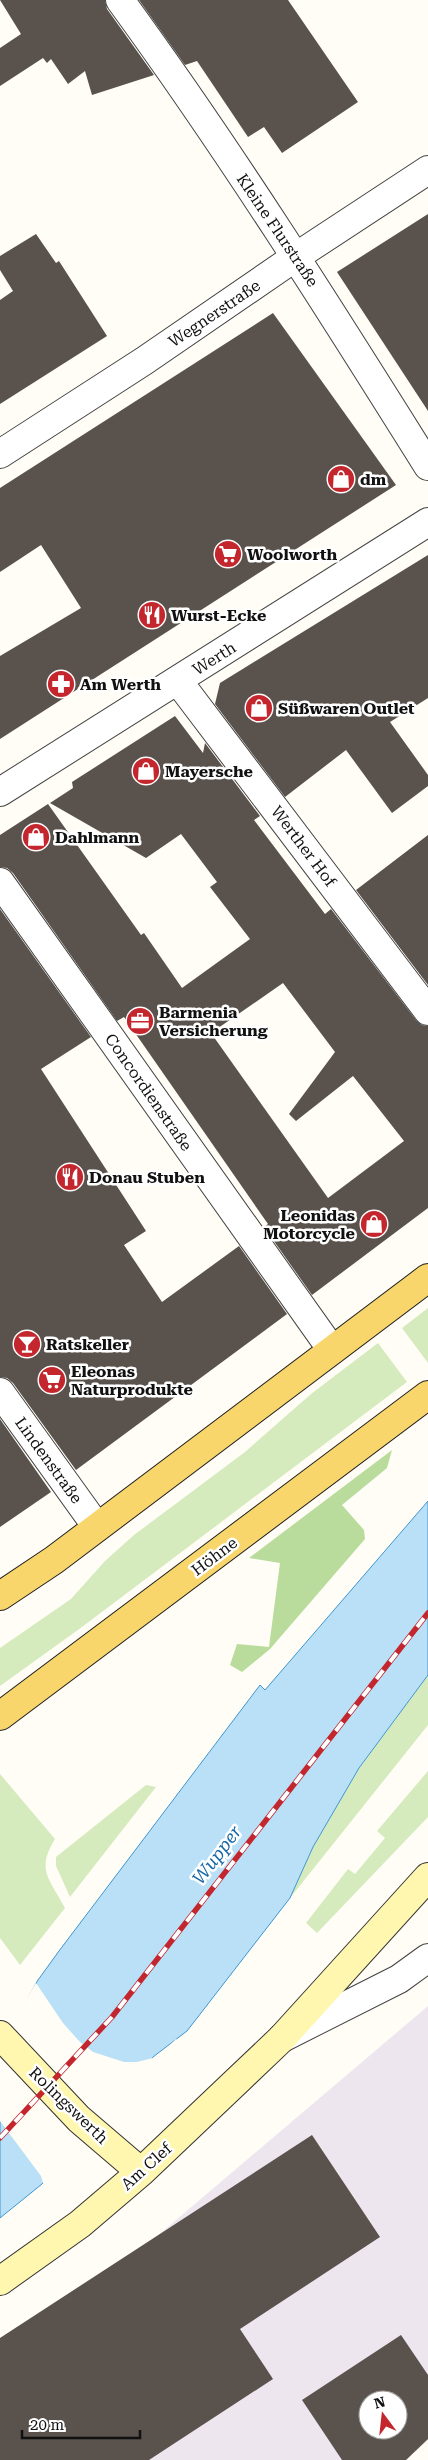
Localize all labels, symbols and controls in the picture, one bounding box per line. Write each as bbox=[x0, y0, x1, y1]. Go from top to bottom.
street label: Kleine Flurstraße bbox=[233, 170, 323, 291]
street label: Wegnerstraße bbox=[165, 276, 264, 351]
shop icon: dm bbox=[326, 464, 356, 494]
place label: dm bbox=[360, 470, 387, 489]
supermarket icon: Woolworth bbox=[213, 539, 243, 569]
place label: Woolworth bbox=[247, 545, 337, 564]
restaurant icon: Wurst-Ecke bbox=[137, 600, 167, 630]
place label: Wurst-Ecke bbox=[171, 606, 266, 625]
street label: Werth bbox=[189, 638, 239, 679]
pharmacy icon: Am Werth bbox=[46, 669, 76, 699]
place label: Am Werth bbox=[80, 675, 161, 694]
shop icon: Süßwaren Outlet bbox=[244, 693, 274, 723]
place label: Süßwaren Outlet bbox=[278, 699, 415, 718]
shop icon: Mayersche bbox=[131, 756, 161, 786]
place label: Mayersche bbox=[165, 762, 253, 781]
street label: Werther Hof bbox=[267, 802, 341, 891]
shop icon: Dahlmann bbox=[21, 822, 51, 852]
place label: Dahlmann bbox=[55, 828, 140, 847]
place label: Barmenia Versicherung bbox=[159, 1003, 268, 1040]
office icon: Barmenia Versicherung bbox=[125, 1006, 155, 1036]
street label: Concordienstraße bbox=[101, 1030, 196, 1155]
restaurant icon: Donau Stuben bbox=[55, 1162, 85, 1192]
place label: Donau Stuben bbox=[89, 1168, 205, 1187]
place label: Leonidas Motorcycle bbox=[263, 1206, 355, 1243]
shop icon: Leonidas Motorcycle bbox=[359, 1209, 389, 1239]
bar icon: Ratskeller bbox=[12, 1329, 42, 1359]
place label: Ratskeller bbox=[46, 1335, 129, 1354]
place label: Eleonas Naturprodukte bbox=[71, 1362, 193, 1399]
supermarket icon: Eleonas Naturprodukte bbox=[37, 1365, 67, 1395]
street label: Lindenstraße bbox=[11, 1413, 86, 1507]
street label: Höhne bbox=[188, 1533, 241, 1580]
water label: Wupper bbox=[188, 1821, 246, 1888]
street label: Rolingswerth bbox=[25, 2063, 112, 2148]
street label: Am Clef bbox=[117, 2138, 176, 2194]
north arrow bbox=[358, 2390, 408, 2440]
text: N bbox=[372, 2393, 387, 2412]
scale bar bbox=[22, 2408, 140, 2440]
text: 20 m bbox=[30, 2416, 65, 2434]

